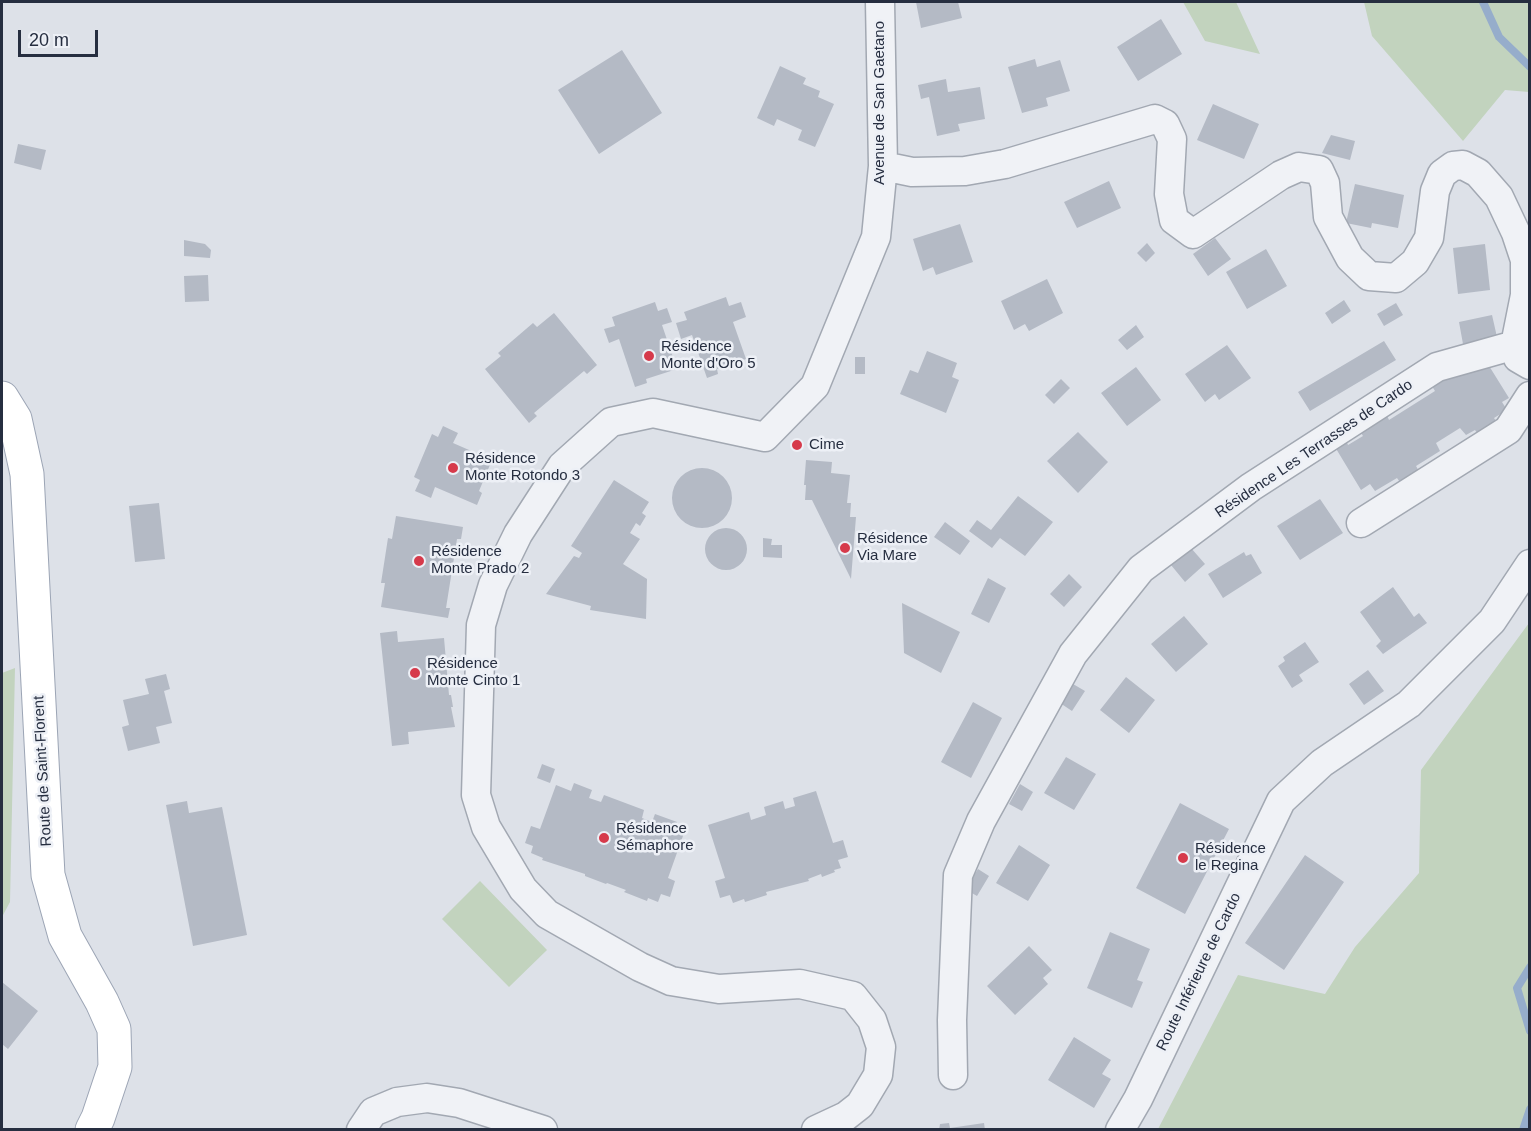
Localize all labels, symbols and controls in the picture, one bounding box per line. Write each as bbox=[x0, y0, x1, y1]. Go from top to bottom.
scale bar bbox=[21, 18, 100, 56]
street label: Avenue de San Gaetano bbox=[871, 21, 889, 185]
text: 20 m bbox=[29, 30, 69, 50]
place label: Résidence Monte d'Oro 5 bbox=[661, 338, 756, 373]
marker: Résidence Monte d'Oro 5 bbox=[642, 349, 656, 363]
street label: Résidence Les Terrasses de Cardo bbox=[1212, 376, 1416, 522]
place label: Cime bbox=[809, 436, 844, 454]
marker: Cime bbox=[790, 438, 804, 452]
place label: Résidence Monte Rotondo 3 bbox=[465, 450, 580, 485]
marker: Résidence Monte Rotondo 3 bbox=[446, 461, 460, 475]
place label: Résidence Via Mare bbox=[857, 530, 928, 565]
marker: Résidence Via Mare bbox=[838, 541, 852, 555]
place label: Résidence Monte Prado 2 bbox=[431, 543, 529, 578]
marker: Résidence Monte Prado 2 bbox=[412, 554, 426, 568]
place label: Résidence Monte Cinto 1 bbox=[427, 655, 520, 690]
marker: Résidence Monte Cinto 1 bbox=[408, 666, 422, 680]
street label: Route de Saint-Florent bbox=[30, 695, 56, 847]
place label: Résidence Sémaphore bbox=[616, 820, 694, 855]
marker: Résidence Sémaphore bbox=[597, 831, 611, 845]
place label: Résidence le Regina bbox=[1195, 840, 1266, 875]
marker: Résidence le Regina bbox=[1176, 851, 1190, 865]
street label: Route Inférieure de Cardo bbox=[1153, 890, 1245, 1054]

